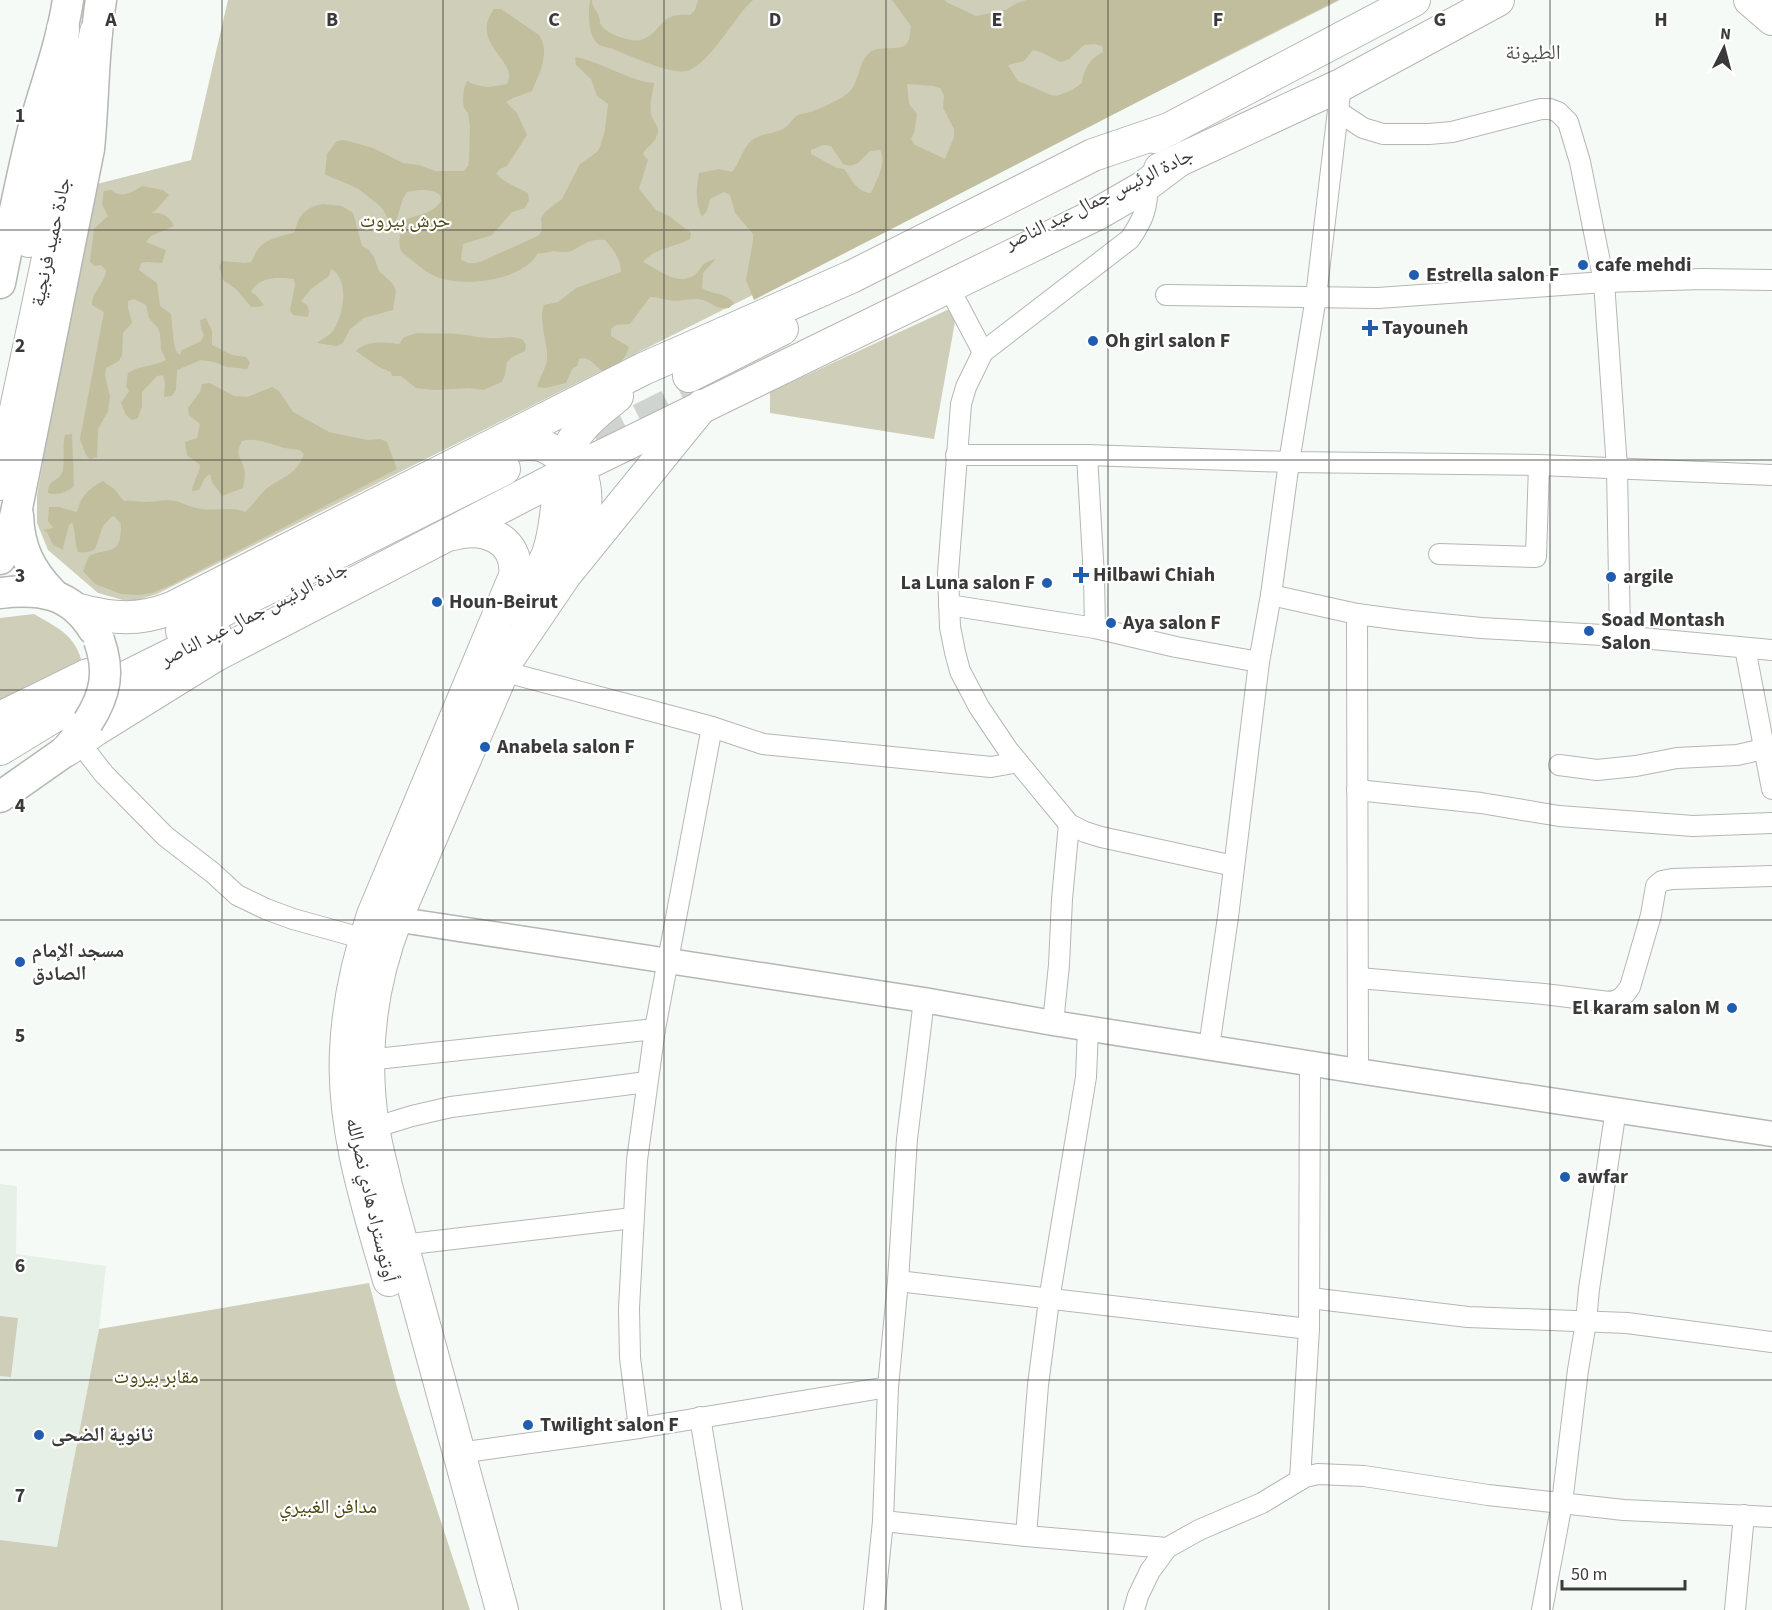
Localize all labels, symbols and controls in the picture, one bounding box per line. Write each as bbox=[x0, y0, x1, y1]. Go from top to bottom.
text: A bbox=[104, 6, 117, 34]
text: B bbox=[326, 6, 338, 34]
text: C bbox=[548, 6, 560, 34]
text: D bbox=[769, 6, 781, 34]
text: E bbox=[992, 6, 1002, 34]
text: F bbox=[1213, 6, 1223, 34]
text: G bbox=[1434, 6, 1446, 34]
text: H bbox=[1654, 6, 1668, 34]
north arrow bbox=[1694, 18, 1754, 78]
text: N bbox=[1719, 23, 1732, 46]
district label: الطيونة bbox=[1505, 37, 1561, 67]
text: 1 bbox=[15, 102, 25, 130]
street label: جادة الرئيس جمال عبد الناصر bbox=[999, 141, 1199, 257]
street label: جادة حميد فرنجية bbox=[24, 175, 78, 309]
park label: حرش بيروت bbox=[360, 207, 451, 235]
place label: cafe mehdi bbox=[1595, 251, 1692, 279]
marker: cafe mehdi bbox=[1576, 258, 1590, 272]
place label: Estrella salon F bbox=[1426, 261, 1559, 289]
marker: Estrella salon F bbox=[1407, 268, 1421, 282]
place label: Tayouneh bbox=[1382, 314, 1468, 342]
marker: Tayouneh bbox=[1363, 321, 1377, 335]
place label: Oh girl salon F bbox=[1105, 327, 1230, 355]
text: 2 bbox=[15, 332, 25, 360]
marker: Oh girl salon F bbox=[1086, 334, 1100, 348]
street label: جادة الرئيس جمال عبد الناصر bbox=[154, 554, 353, 674]
place label: Hilbawi Chiah bbox=[1093, 561, 1215, 589]
text: 3 bbox=[15, 562, 25, 590]
place label: argile bbox=[1623, 563, 1674, 591]
marker: Hilbawi Chiah bbox=[1074, 568, 1088, 582]
place label: La Luna salon F bbox=[900, 569, 1035, 597]
marker: argile bbox=[1604, 570, 1618, 584]
marker: La Luna salon F bbox=[1040, 576, 1054, 590]
place label: Houn-Beirut bbox=[449, 588, 558, 616]
marker: Houn-Beirut bbox=[430, 595, 444, 609]
place label: Soad Montash Salon bbox=[1601, 606, 1725, 657]
place label: Aya salon F bbox=[1122, 609, 1221, 637]
marker: Aya salon F bbox=[1104, 616, 1118, 630]
marker: Soad Montash Salon bbox=[1582, 624, 1596, 638]
place label: Anabela salon F bbox=[496, 733, 635, 761]
marker: Anabela salon F bbox=[478, 740, 492, 754]
text: 4 bbox=[15, 792, 26, 820]
place label: مسجد الإمام الصادق bbox=[32, 937, 124, 988]
marker: مسجد الإمام الصادق bbox=[13, 955, 27, 969]
place label: El karam salon M bbox=[1572, 994, 1720, 1022]
marker: El karam salon M bbox=[1725, 1001, 1739, 1015]
text: 5 bbox=[15, 1022, 25, 1050]
street label: أوتوستراد هادي نصرالله bbox=[337, 1115, 404, 1285]
place label: awfar bbox=[1577, 1163, 1628, 1191]
marker: awfar bbox=[1558, 1170, 1572, 1184]
text: 6 bbox=[15, 1252, 25, 1280]
park label: مقابر بيروت bbox=[113, 1363, 199, 1391]
place label: Twilight salon F bbox=[540, 1411, 679, 1439]
marker: Twilight salon F bbox=[521, 1418, 535, 1432]
place label: ثانوية الضحى bbox=[51, 1421, 154, 1449]
marker: ثانوية الضحى bbox=[32, 1428, 46, 1442]
text: 7 bbox=[15, 1482, 25, 1510]
park label: مدافن الغبيري bbox=[279, 1493, 377, 1522]
scale bar bbox=[1562, 1553, 1685, 1591]
text: 50 m bbox=[1571, 1562, 1607, 1587]

